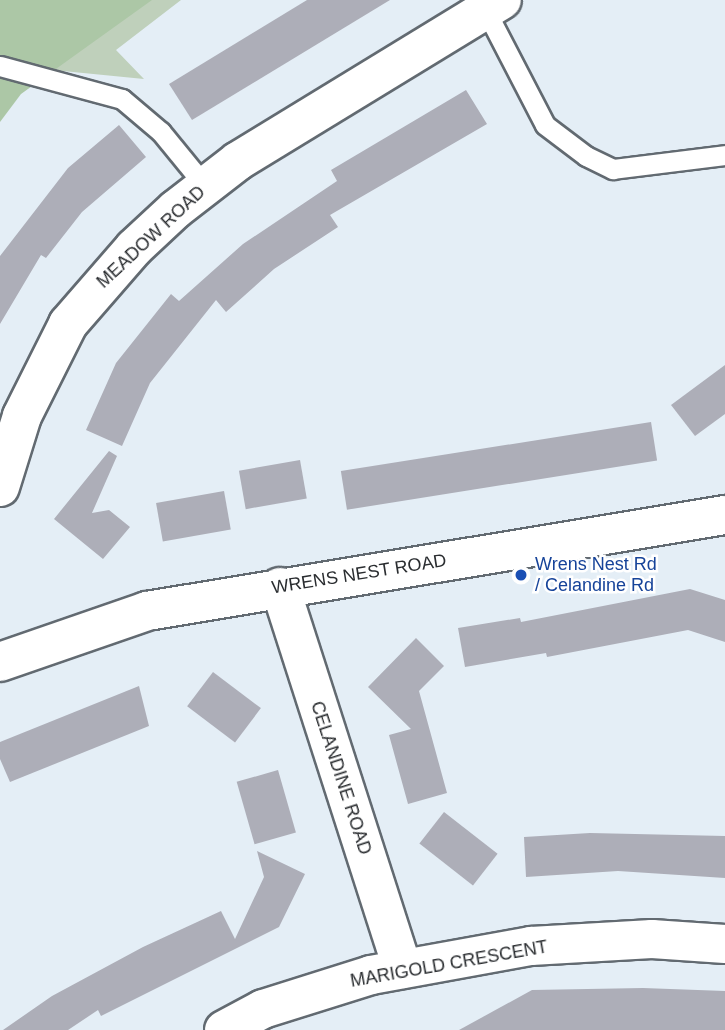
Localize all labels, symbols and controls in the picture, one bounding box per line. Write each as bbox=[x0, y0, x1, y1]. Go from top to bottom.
street label: MEADOW ROAD bbox=[92, 181, 210, 293]
street label: WRENS NEST ROAD bbox=[270, 549, 448, 599]
place label: Wrens Nest Rd / Celandine Rd bbox=[535, 554, 657, 596]
marker: Wrens Nest Rd / Celandine Rd bbox=[513, 567, 529, 583]
street label: CELANDINE ROAD bbox=[306, 699, 376, 857]
street label: MARIGOLD CRESCENT bbox=[349, 936, 549, 992]

